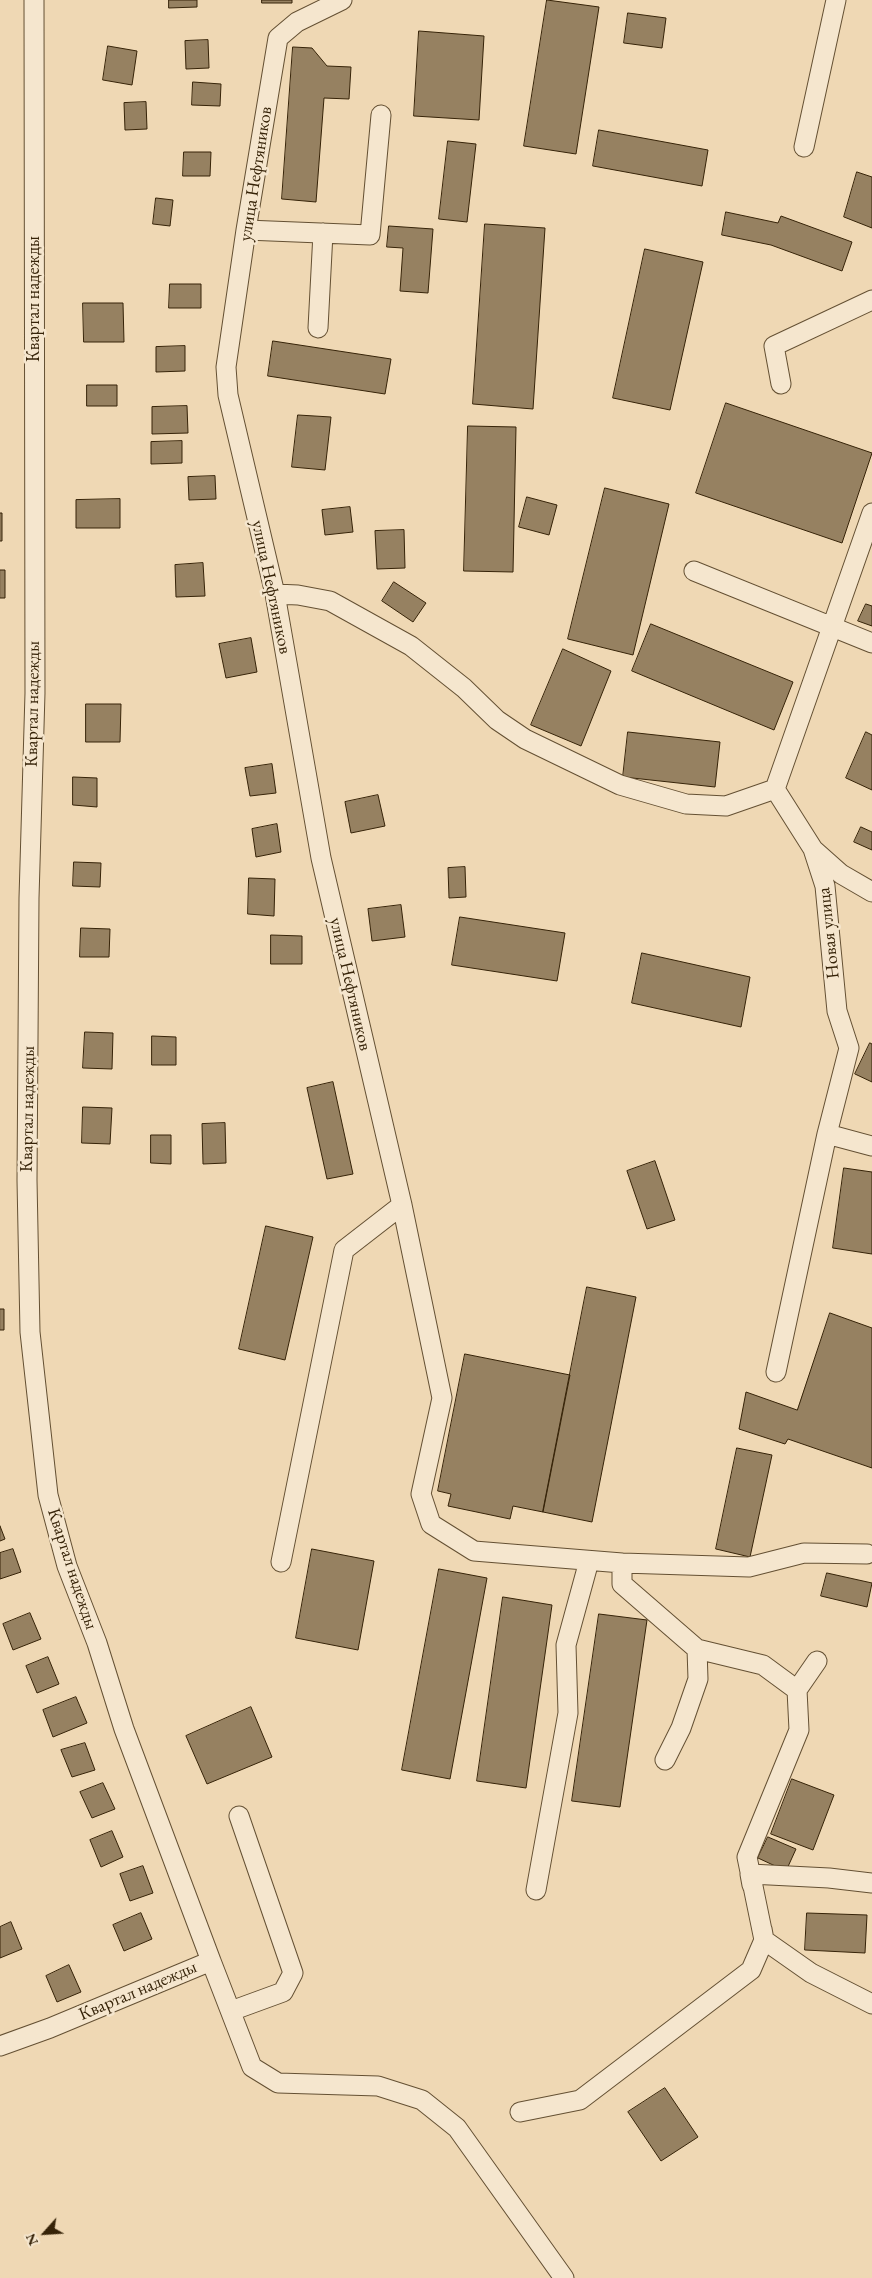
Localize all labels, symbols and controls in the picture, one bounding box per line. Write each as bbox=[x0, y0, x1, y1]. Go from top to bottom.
street label: улица Нефтяников bbox=[235, 105, 277, 243]
street label: Квартал надежды bbox=[23, 236, 45, 362]
street label: улица Нефтяников bbox=[246, 518, 296, 656]
street label: Квартал надежды bbox=[21, 641, 45, 767]
street label: Новая улица bbox=[813, 886, 845, 980]
street label: улица Нефтяников bbox=[324, 915, 376, 1053]
street label: Квартал надежды bbox=[16, 1046, 40, 1172]
street label: Квартал надежды bbox=[42, 1506, 102, 1632]
street label: Квартал надежды bbox=[76, 1956, 200, 2026]
north arrow bbox=[20, 2208, 70, 2258]
text: N bbox=[21, 2231, 42, 2249]

